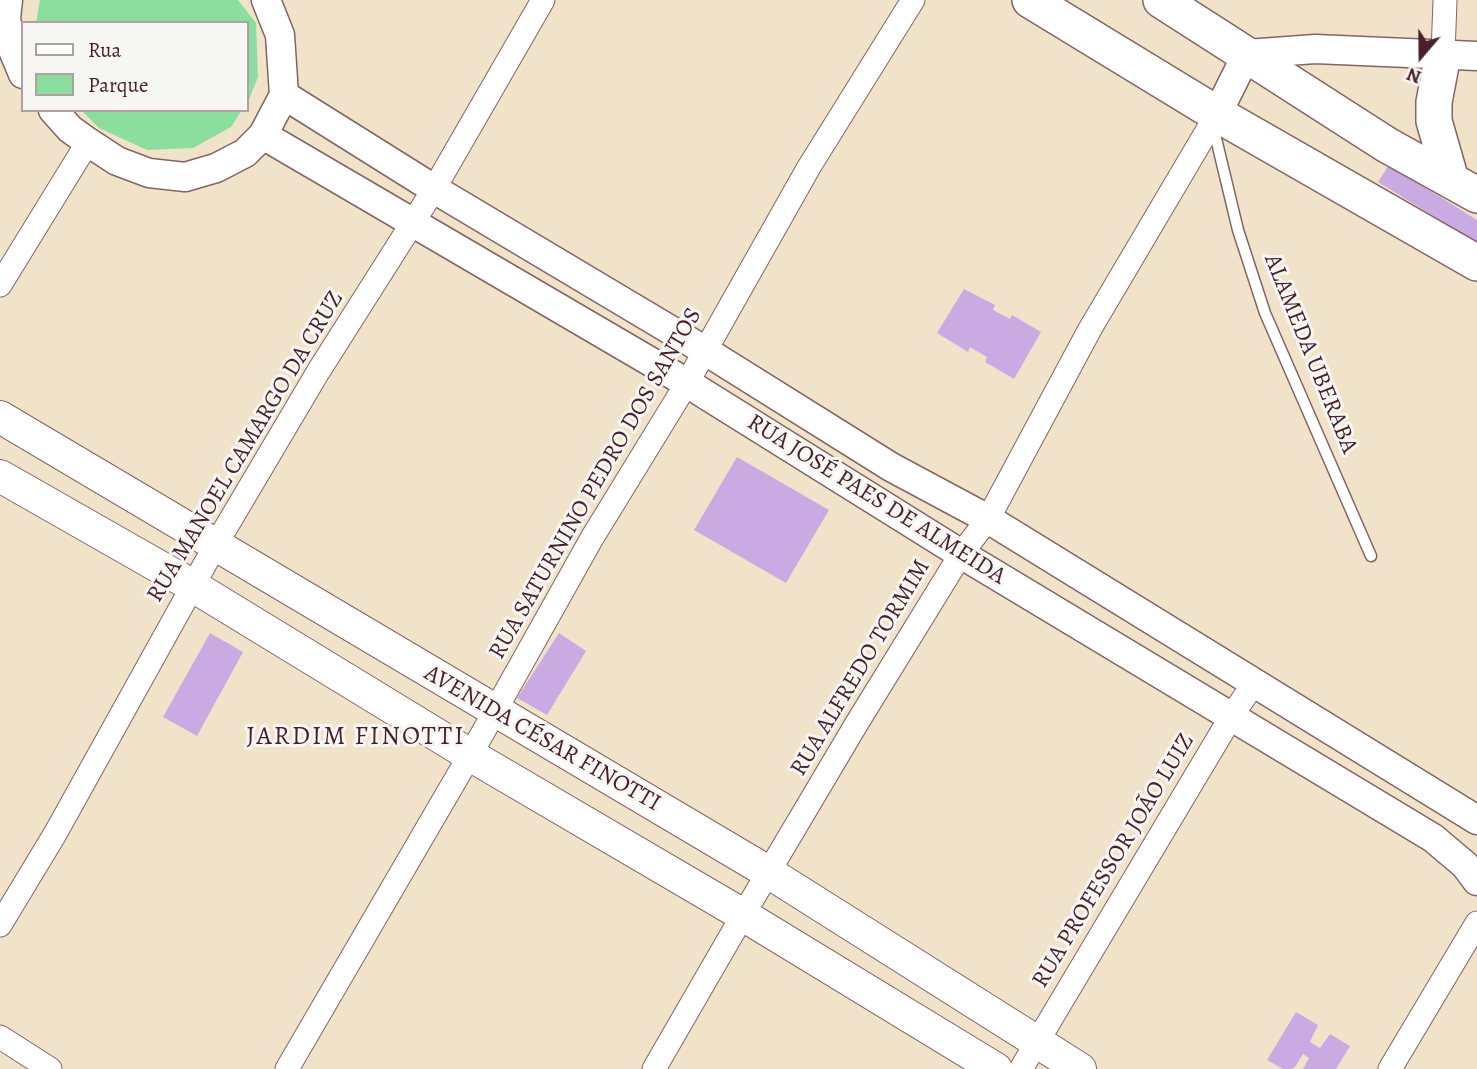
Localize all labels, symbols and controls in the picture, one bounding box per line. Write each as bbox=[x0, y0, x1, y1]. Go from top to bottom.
legend bbox=[21, 21, 248, 112]
north arrow bbox=[1386, 21, 1456, 91]
text: Rua bbox=[88, 36, 121, 64]
text: N bbox=[1403, 61, 1425, 90]
text: Parque bbox=[88, 71, 148, 99]
street label: ALAMEDA UBERABA bbox=[1257, 250, 1363, 458]
street label: RUA MANOEL CAMARGO DA CRUZ bbox=[141, 286, 351, 608]
street label: RUA SATURNINO PEDRO DOS SANTOS bbox=[483, 303, 709, 665]
street label: RUA JOSÉ PAES DE ALMEIDA bbox=[741, 408, 1011, 592]
street label: RUA ALFREDO TORMIM bbox=[785, 554, 937, 782]
street label: AVENIDA CÉSAR FINOTTI bbox=[419, 659, 665, 819]
district label: JARDIM FINOTTI bbox=[248, 722, 464, 754]
street label: RUA PROFESSOR JOÃO LUIZ bbox=[1027, 729, 1201, 993]

